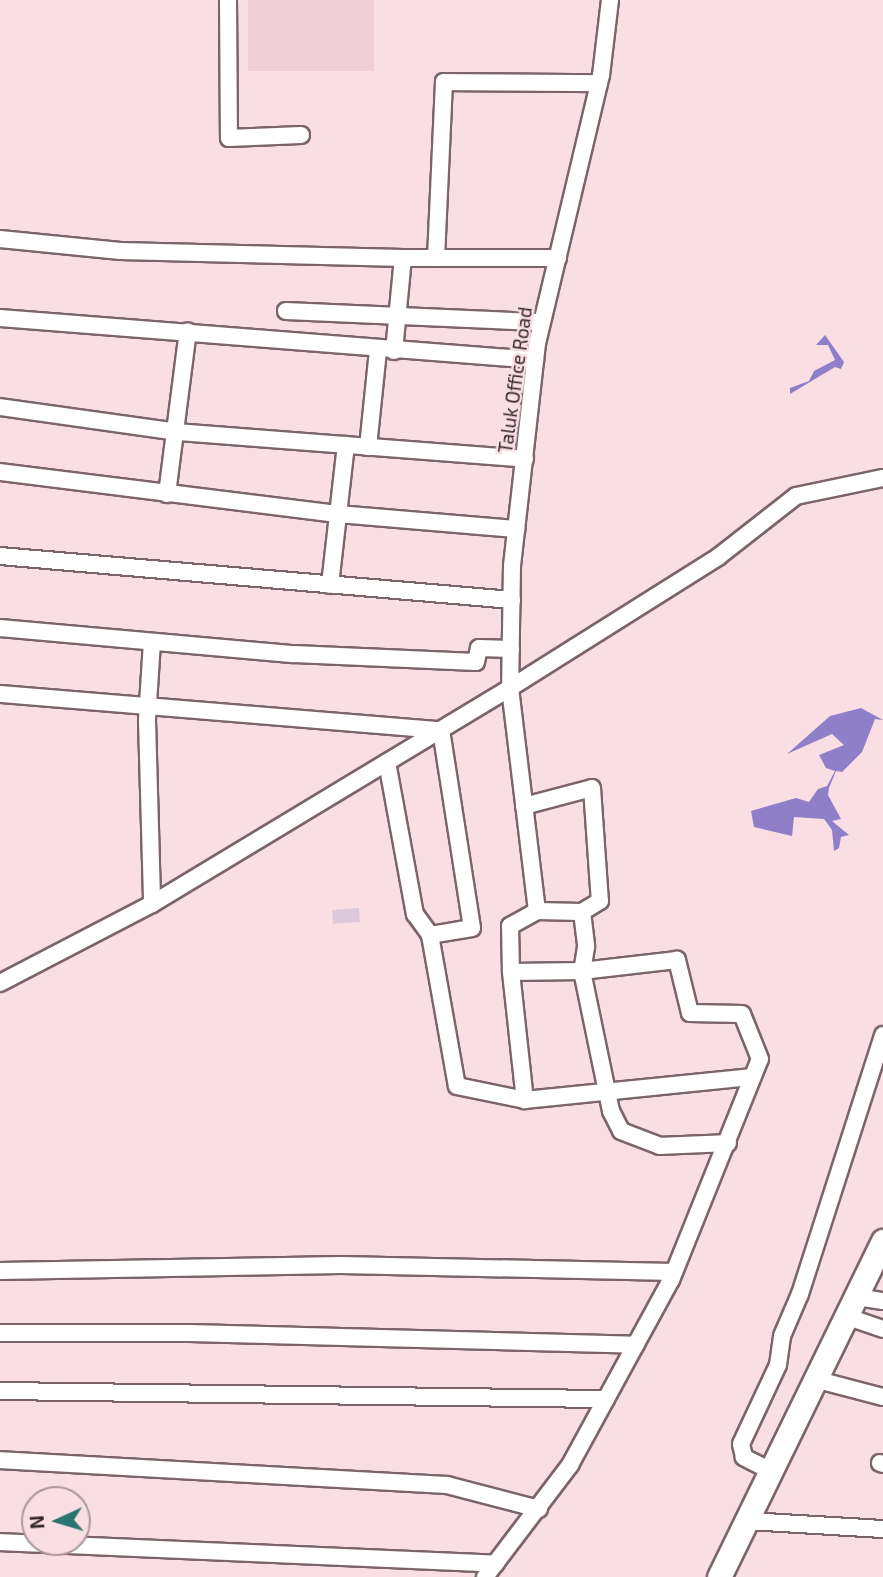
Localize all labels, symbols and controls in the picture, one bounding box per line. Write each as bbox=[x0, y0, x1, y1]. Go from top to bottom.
street label: Taluk Office Road bbox=[493, 305, 537, 455]
north arrow bbox=[21, 1486, 91, 1556]
text: N bbox=[25, 1515, 48, 1530]

